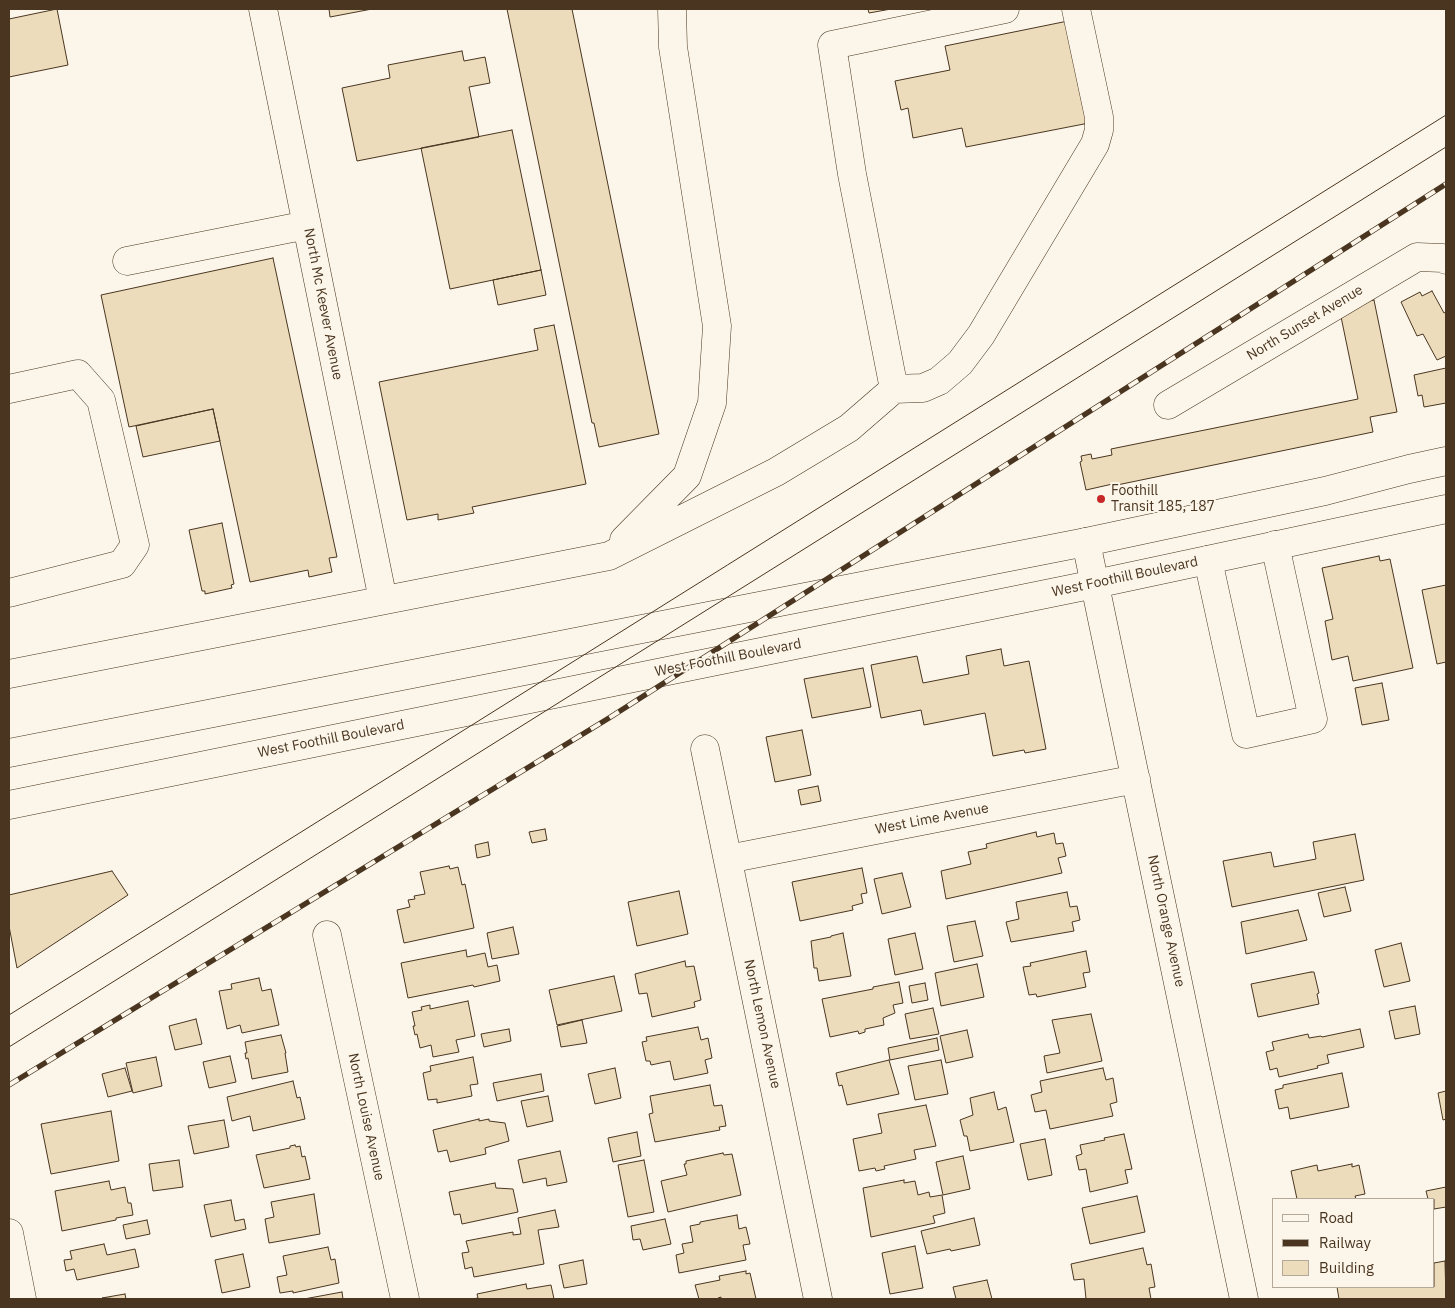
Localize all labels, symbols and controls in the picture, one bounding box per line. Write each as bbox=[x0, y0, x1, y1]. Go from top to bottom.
street label: North Mc Keever Avenue bbox=[300, 227, 346, 381]
street label: North Sunset Avenue bbox=[1244, 282, 1366, 364]
place label: Foothill Transit 185, 187 bbox=[1111, 483, 1215, 516]
marker: Foothill Transit 185, 187 bbox=[1095, 493, 1107, 505]
street label: West Foothill Boulevard bbox=[1050, 553, 1200, 601]
street label: West Foothill Boulevard bbox=[653, 636, 803, 680]
street label: West Foothill Boulevard bbox=[256, 717, 406, 761]
street label: West Lime Avenue bbox=[874, 800, 990, 838]
street label: North Orange Avenue bbox=[1144, 853, 1188, 989]
street label: North Lemon Avenue bbox=[740, 958, 784, 1090]
street label: North Louise Avenue bbox=[344, 1052, 388, 1182]
legend bbox=[1272, 1198, 1435, 1288]
text: Road bbox=[1319, 1208, 1354, 1227]
text: Railway bbox=[1319, 1233, 1371, 1252]
text: Building bbox=[1319, 1258, 1374, 1277]

